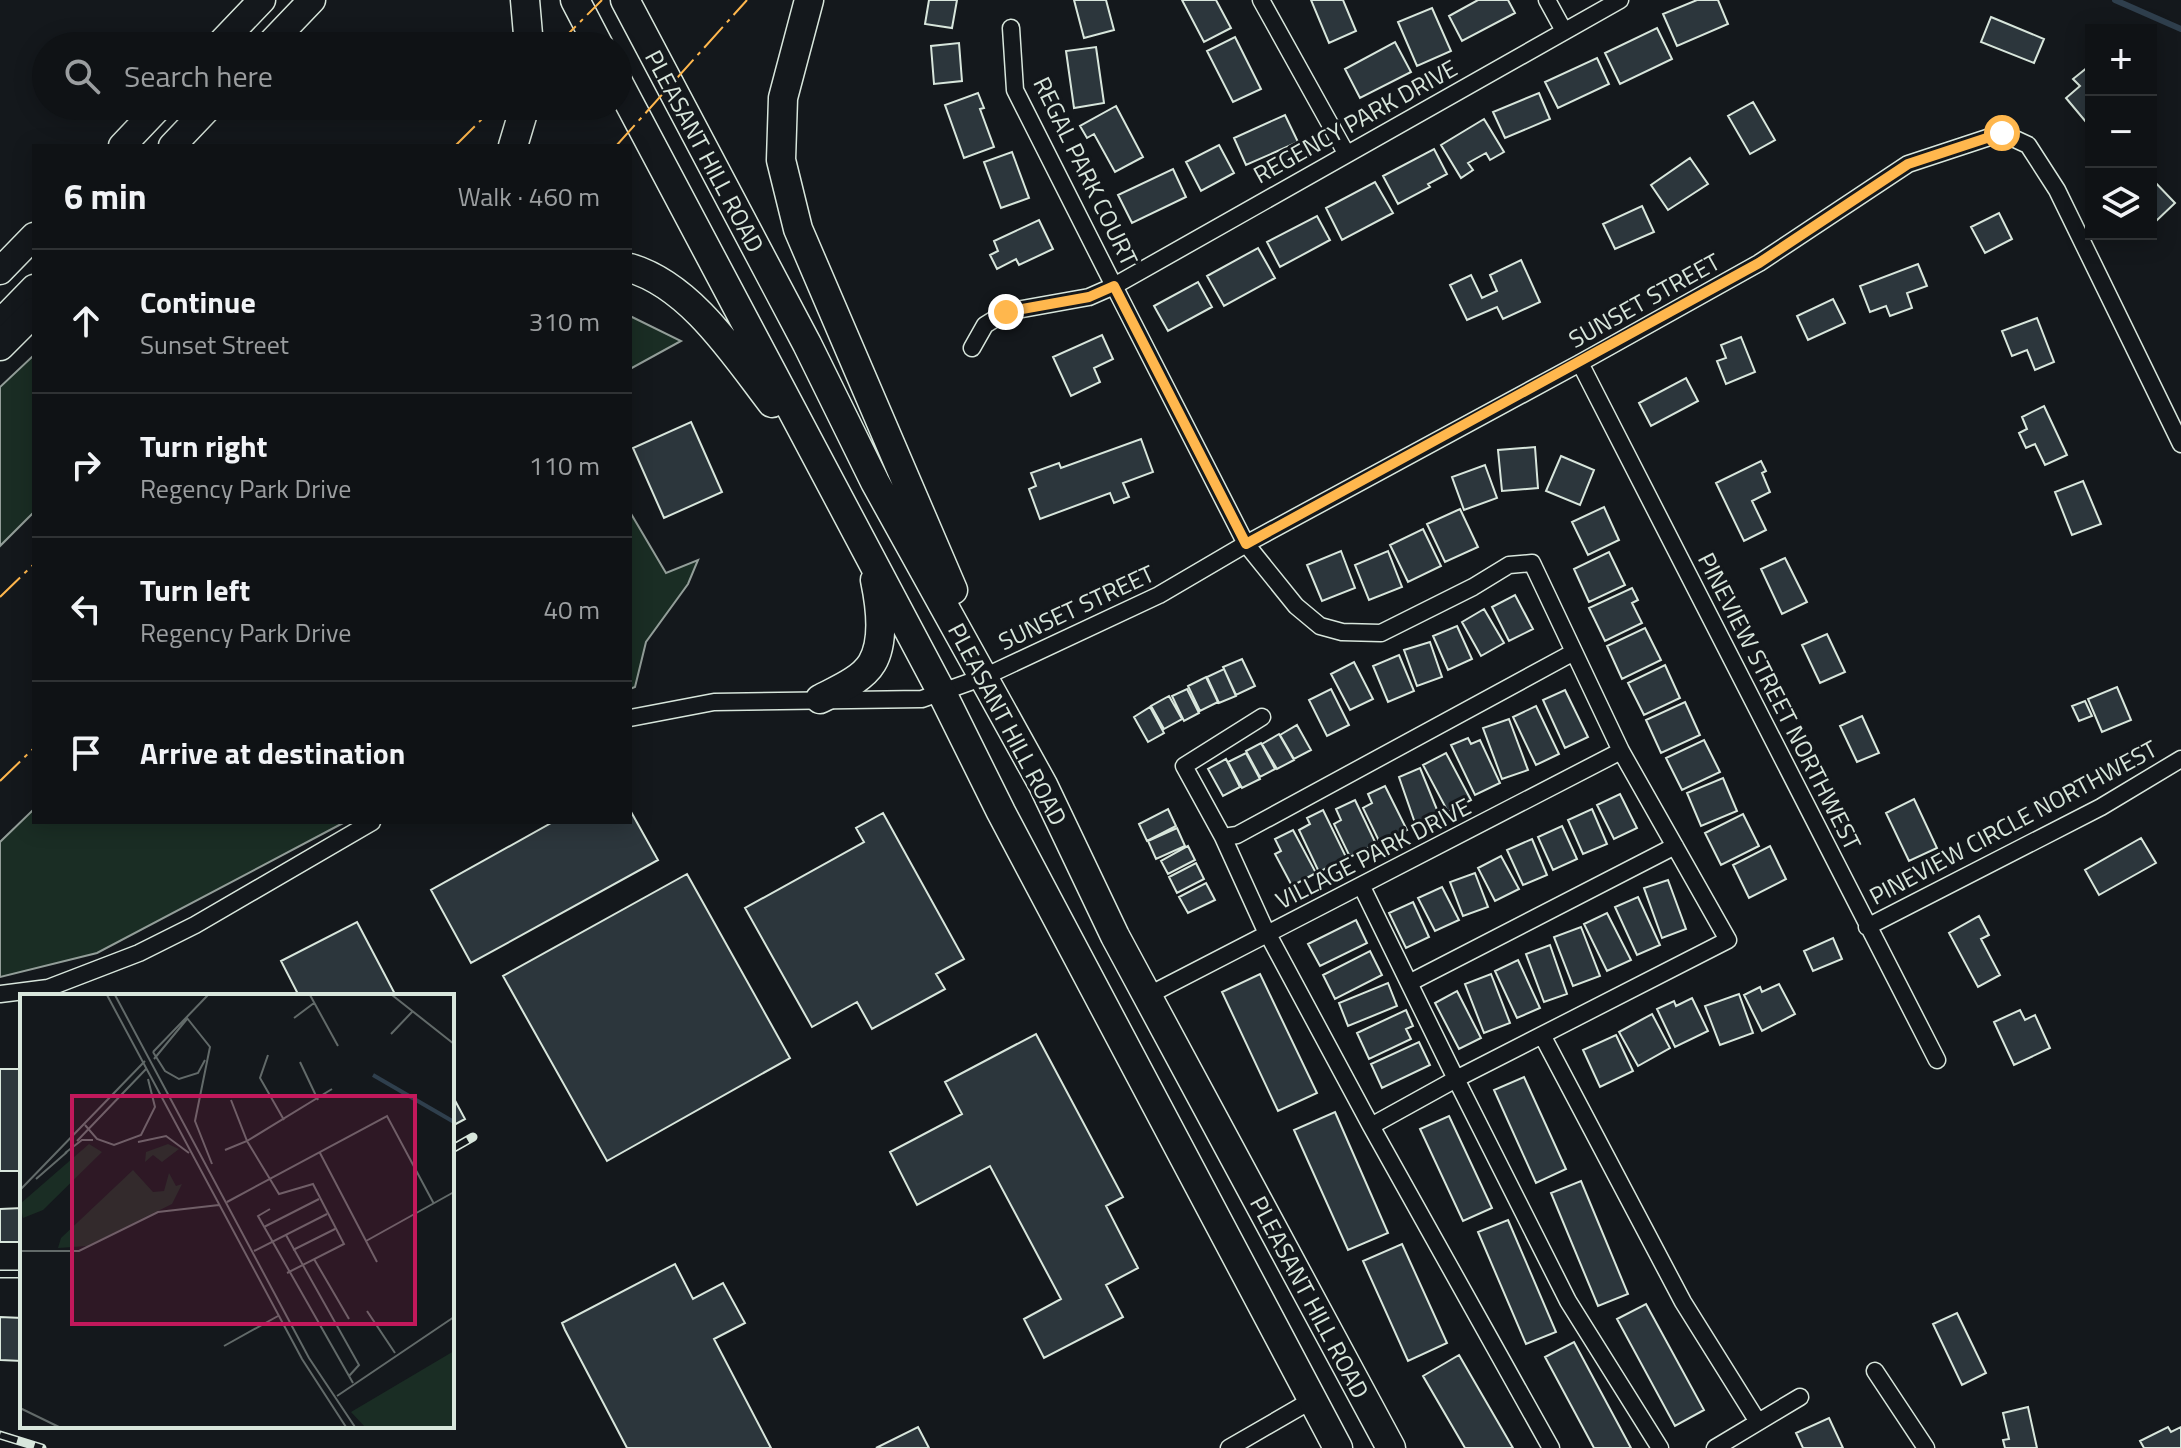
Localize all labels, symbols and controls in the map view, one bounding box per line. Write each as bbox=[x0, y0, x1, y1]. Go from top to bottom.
map controls bbox=[2085, 24, 2157, 240]
button: + bbox=[2085, 24, 2157, 96]
search box bbox=[32, 32, 632, 120]
street label: PLEASANT HILL ROAD bbox=[636, 43, 774, 259]
street label: REGENCY PARK DRIVE bbox=[1246, 50, 1464, 192]
text: Search here bbox=[124, 53, 273, 99]
icon: search bbox=[60, 54, 104, 98]
street label: REGAL PARK COURT bbox=[1025, 70, 1148, 272]
button: − bbox=[2085, 96, 2157, 168]
route start bbox=[1984, 115, 2020, 151]
button: layers bbox=[2085, 168, 2157, 240]
text: 6 min bbox=[64, 170, 147, 222]
text: Walk · 460 m bbox=[458, 177, 600, 216]
street label: SUNSET STREET bbox=[1562, 243, 1727, 357]
text: Continue bbox=[140, 279, 256, 325]
route end bbox=[988, 294, 1024, 330]
icon: ahead bbox=[64, 299, 108, 343]
text: 310 m bbox=[529, 302, 600, 341]
text: Sunset Street bbox=[140, 325, 289, 364]
text: Turn right bbox=[140, 423, 268, 469]
icon: right bbox=[64, 443, 108, 487]
text: 110 m bbox=[529, 446, 600, 485]
text: Regency Park Drive bbox=[140, 469, 351, 508]
street label: PINEVIEW STREET NORTHWEST bbox=[1689, 546, 1871, 856]
street label: SUNSET STREET bbox=[992, 555, 1160, 659]
text: Turn left bbox=[140, 567, 250, 613]
icon: left bbox=[64, 587, 108, 631]
text: 40 m bbox=[543, 590, 600, 629]
text: Regency Park Drive bbox=[140, 613, 351, 652]
street label: PLEASANT HILL ROAD bbox=[939, 616, 1077, 832]
text: Arrive at destination bbox=[140, 730, 405, 776]
street label: PINEVIEW CIRCLE NORTHWEST bbox=[1863, 730, 2164, 913]
icon: arrive bbox=[64, 731, 108, 775]
street label: VILLAGE PARK DRIVE bbox=[1269, 788, 1477, 918]
inset map bbox=[20, 994, 454, 1428]
street label: PLEASANT HILL ROAD bbox=[1241, 1189, 1379, 1405]

